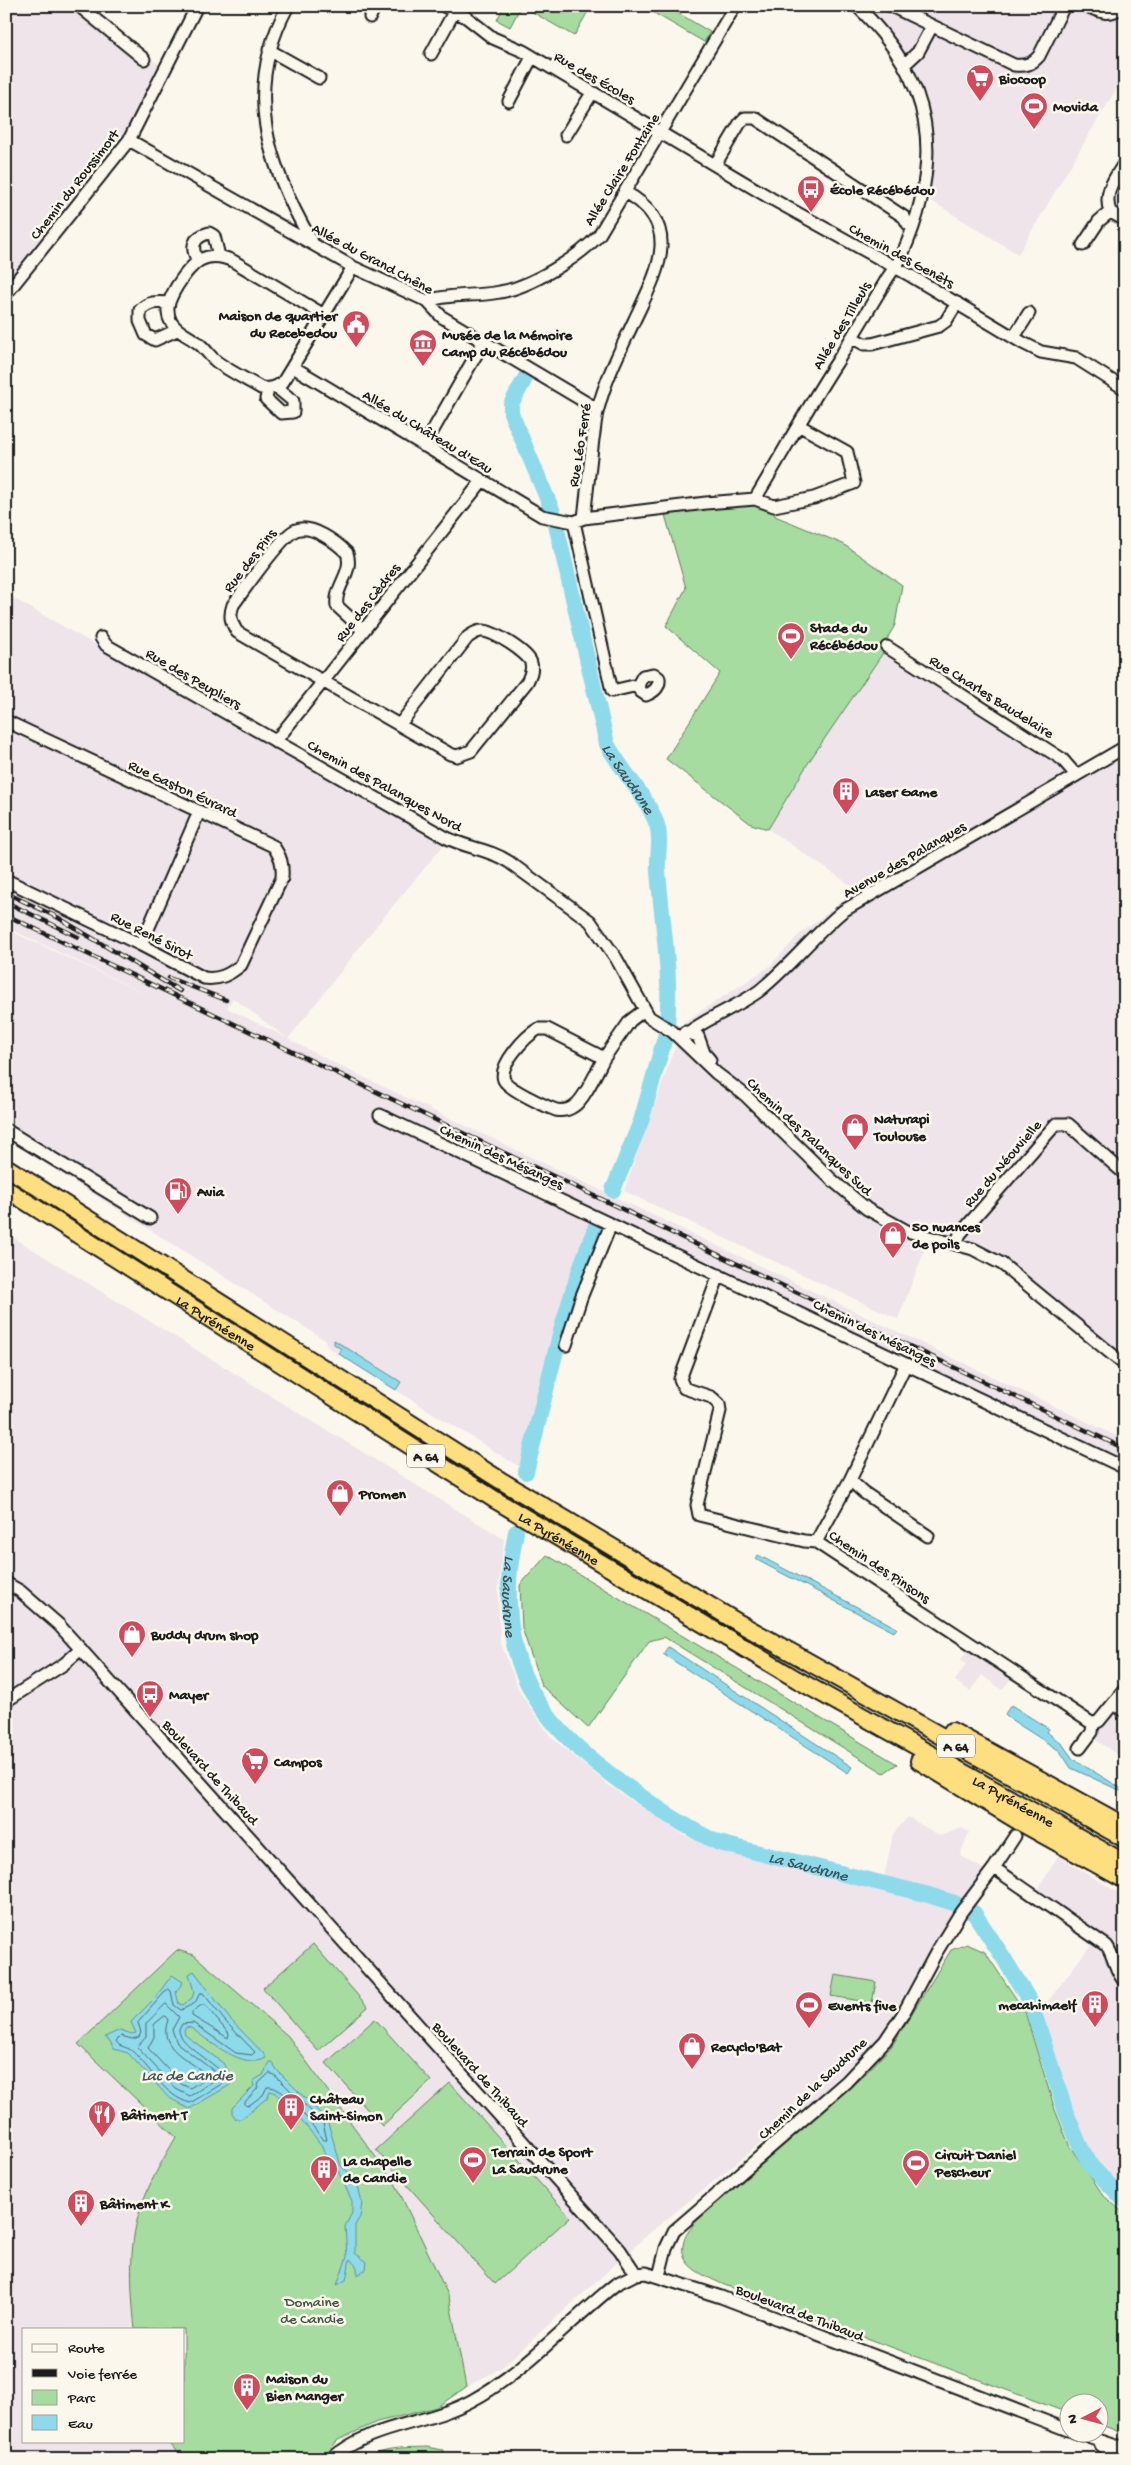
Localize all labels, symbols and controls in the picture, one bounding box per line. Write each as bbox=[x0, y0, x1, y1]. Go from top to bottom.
street label: Rue des Écoles bbox=[550, 48, 638, 109]
supermarket icon: Biocoop bbox=[965, 63, 995, 102]
place label: Biocoop bbox=[998, 71, 1046, 89]
sports icon: Movida bbox=[1019, 91, 1049, 130]
place label: Movida bbox=[1053, 99, 1099, 117]
street label: Allée Claire Fontaine bbox=[581, 110, 665, 230]
street label: Chemin du Roussimort bbox=[27, 125, 125, 244]
bus stop icon: École Récébédou bbox=[796, 174, 826, 213]
place label: École Récébédou bbox=[830, 182, 936, 200]
street label: Allée du Grand Chêne bbox=[308, 220, 436, 300]
street label: Chemin des Genêts bbox=[845, 220, 957, 293]
street label: Allée des Tilleuls bbox=[809, 278, 876, 373]
place label: Maison de quartier du Recebedou bbox=[219, 308, 339, 343]
public building icon: Maison de quartier du Recebedou bbox=[341, 309, 371, 348]
place label: Musée de la Mémoire Camp du Récébédou bbox=[441, 327, 573, 362]
museum icon: Musée de la Mémoire Camp du Récébédou bbox=[408, 328, 438, 367]
street label: Allée du Château d'Eau bbox=[359, 387, 495, 479]
street label: Rue Léo Ferré bbox=[565, 402, 597, 488]
street label: Rue des Pins bbox=[220, 525, 281, 597]
street label: Rue des Cèdres bbox=[332, 560, 405, 646]
place label: Stade du Récébédou bbox=[809, 620, 879, 655]
sports icon: Stade du Récébédou bbox=[776, 621, 806, 660]
street label: Rue des Peupliers bbox=[142, 645, 244, 715]
street label: Rue Charles Baudelaire bbox=[925, 652, 1057, 744]
street label: Chemin des Palanques Nord bbox=[304, 737, 466, 837]
water label: La Saudrune bbox=[596, 742, 657, 819]
street label: Rue Gaston Évrard bbox=[125, 757, 240, 823]
building icon: Laser Game bbox=[831, 776, 861, 815]
place label: Laser Game bbox=[865, 784, 938, 802]
street label: Avenue des Palanques bbox=[840, 818, 970, 903]
street label: Rue René Sirot bbox=[107, 908, 197, 966]
street label: Chemin des Palanques Sud bbox=[742, 1075, 876, 1201]
place label: Naturapi Toulouse bbox=[873, 1111, 930, 1146]
shop icon: Naturapi Toulouse bbox=[840, 1112, 870, 1151]
street label: Rue du Néouvielle bbox=[961, 1117, 1047, 1212]
street label: Chemin des Mésanges bbox=[436, 1121, 567, 1195]
fuel station icon: Avia bbox=[163, 1176, 193, 1215]
place label: Avia bbox=[196, 1184, 225, 1202]
place label: 50 nuances de poils bbox=[912, 1219, 981, 1254]
shop icon: 50 nuances de poils bbox=[878, 1220, 908, 1259]
street label: La Pyrénéenne bbox=[172, 1292, 258, 1356]
street label: Chemin des Mésanges bbox=[809, 1296, 939, 1372]
road number: A 64 bbox=[407, 1444, 445, 1468]
shop icon: Promen bbox=[325, 1478, 355, 1517]
place label: Promen bbox=[358, 1486, 407, 1504]
street label: La Pyrénéenne bbox=[514, 1509, 602, 1571]
street label: Chemin des Pinsons bbox=[825, 1527, 934, 1609]
water label: La Saudrune bbox=[496, 1554, 518, 1639]
shop icon: Buddy drum shop bbox=[117, 1619, 147, 1658]
place label: Buddy drum shop bbox=[150, 1627, 259, 1645]
bus stop icon: Mayer bbox=[135, 1679, 165, 1718]
place label: Mayer bbox=[169, 1687, 210, 1705]
street label: Boulevard de Thibaud bbox=[157, 1716, 262, 1831]
road number: A 64 bbox=[937, 1734, 975, 1758]
supermarket icon: Campos bbox=[240, 1746, 270, 1785]
place label: Campos bbox=[273, 1754, 323, 1772]
street label: La Pyrénéenne bbox=[969, 1772, 1057, 1833]
water label: La Saudrune bbox=[766, 1850, 850, 1888]
building icon: mecahimaelf bbox=[1080, 1989, 1110, 2028]
sports icon: Events five bbox=[794, 1990, 824, 2029]
place label: mecahimaelf bbox=[998, 1997, 1077, 2015]
place label: Events five bbox=[828, 1998, 897, 2016]
street label: Boulevard de Thibaud bbox=[427, 2018, 532, 2133]
shop icon: Recyclo'Bat bbox=[677, 2031, 707, 2070]
street label: Chemin de la Saudrune bbox=[755, 2034, 872, 2145]
place label: Recyclo'Bat bbox=[710, 2039, 783, 2057]
water label: Lac de Candie bbox=[141, 2068, 234, 2087]
place label: Château Saint-Simon bbox=[309, 2091, 383, 2126]
building icon: Château Saint-Simon bbox=[276, 2092, 306, 2131]
restaurant icon: Bâtiment T bbox=[87, 2099, 117, 2138]
place label: Bâtiment T bbox=[120, 2107, 189, 2125]
place label: Terrain de Sport La Saudrune bbox=[491, 2144, 594, 2179]
sports icon: Terrain de Sport La Saudrune bbox=[458, 2145, 488, 2184]
place label: Circuit Daniel Pescheur bbox=[934, 2147, 1017, 2182]
sports icon: Circuit Daniel Pescheur bbox=[901, 2148, 931, 2187]
place label: La chapelle de Candie bbox=[343, 2153, 413, 2188]
building icon: La chapelle de Candie bbox=[309, 2154, 339, 2193]
building icon: Bâtiment K bbox=[66, 2188, 96, 2227]
place label: Bâtiment K bbox=[99, 2196, 171, 2214]
street label: Boulevard de Thibaud bbox=[732, 2281, 867, 2347]
park label: Domaine de Candie bbox=[280, 2294, 344, 2329]
legend bbox=[22, 2328, 185, 2442]
text: Route bbox=[68, 2340, 105, 2358]
text: Voie ferrée bbox=[67, 2366, 137, 2384]
place label: Maison du Bien Manger bbox=[265, 2371, 344, 2406]
building icon: Maison du Bien Manger bbox=[232, 2372, 262, 2411]
text: Parc bbox=[67, 2390, 96, 2408]
north arrow bbox=[1058, 2392, 1108, 2442]
text: N bbox=[1065, 2414, 1082, 2425]
text: Eau bbox=[68, 2416, 93, 2434]

